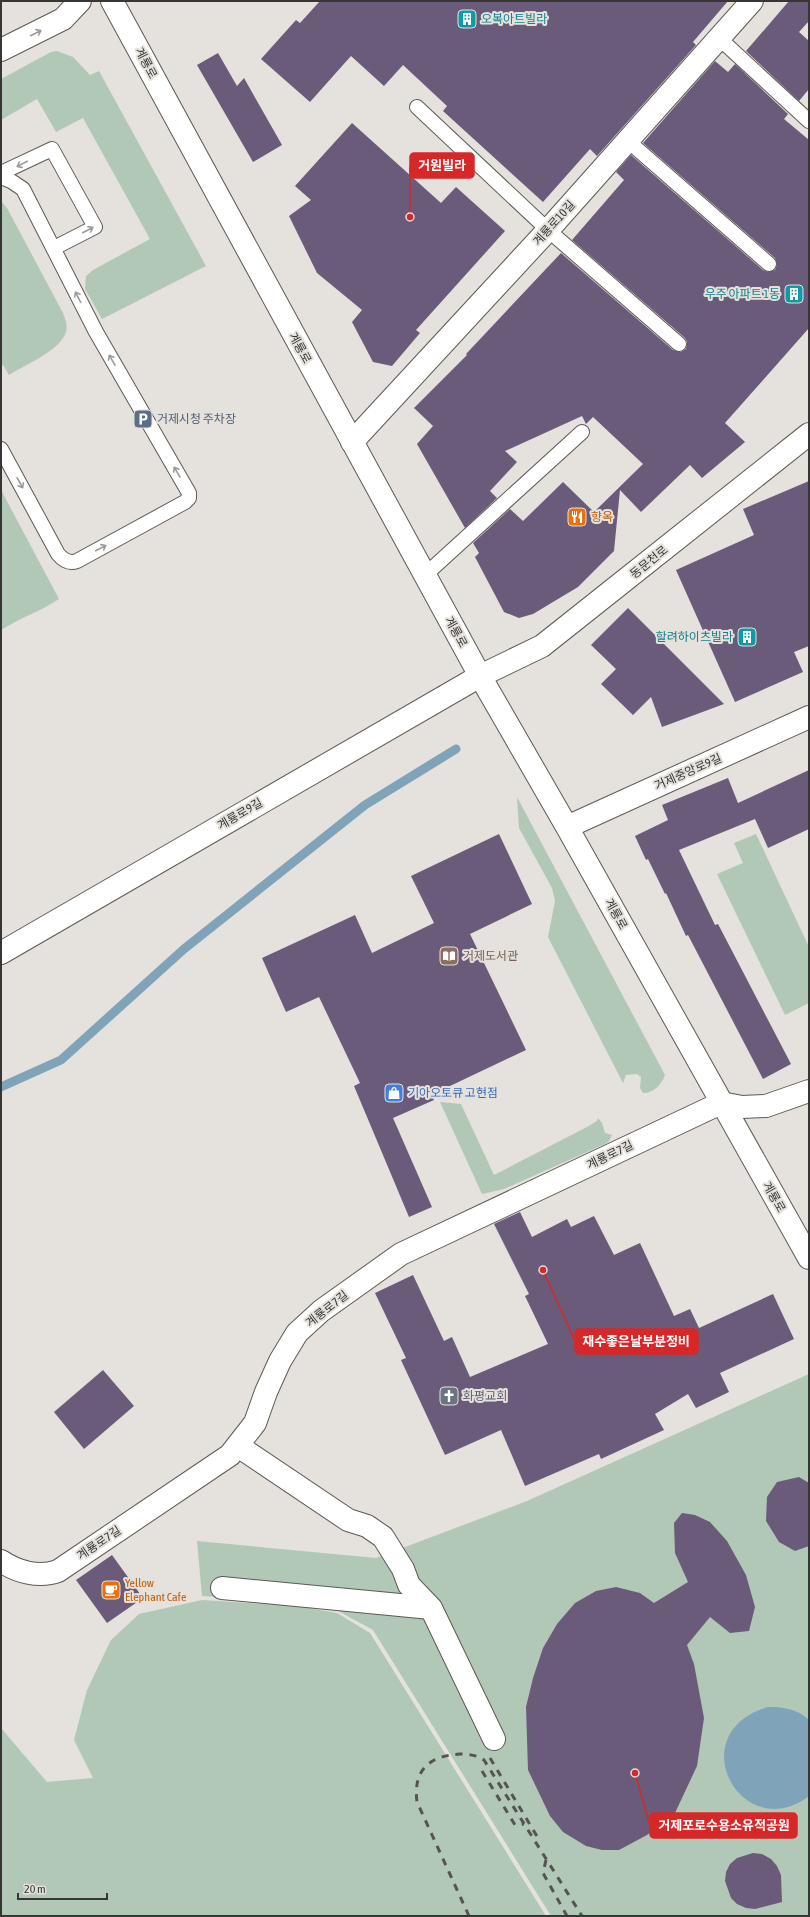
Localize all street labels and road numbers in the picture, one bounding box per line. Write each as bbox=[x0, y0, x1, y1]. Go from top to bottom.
street label: 계룡로 bbox=[132, 45, 160, 81]
street label: 계룡로10길 bbox=[530, 198, 578, 248]
street label: 계룡로 bbox=[286, 330, 314, 366]
street label: 동문천로 bbox=[627, 543, 671, 581]
street label: 계룡로 bbox=[442, 614, 470, 650]
street label: 거제중앙로9길 bbox=[652, 751, 724, 793]
street label: 계룡로9길 bbox=[215, 795, 265, 833]
street label: 계룡로 bbox=[602, 896, 630, 932]
street label: 계룡로7길 bbox=[585, 1138, 635, 1172]
street label: 계룡로 bbox=[760, 1179, 788, 1215]
street label: 계룡로7길 bbox=[303, 1288, 351, 1330]
street label: 계룡로7길 bbox=[74, 1523, 124, 1563]

